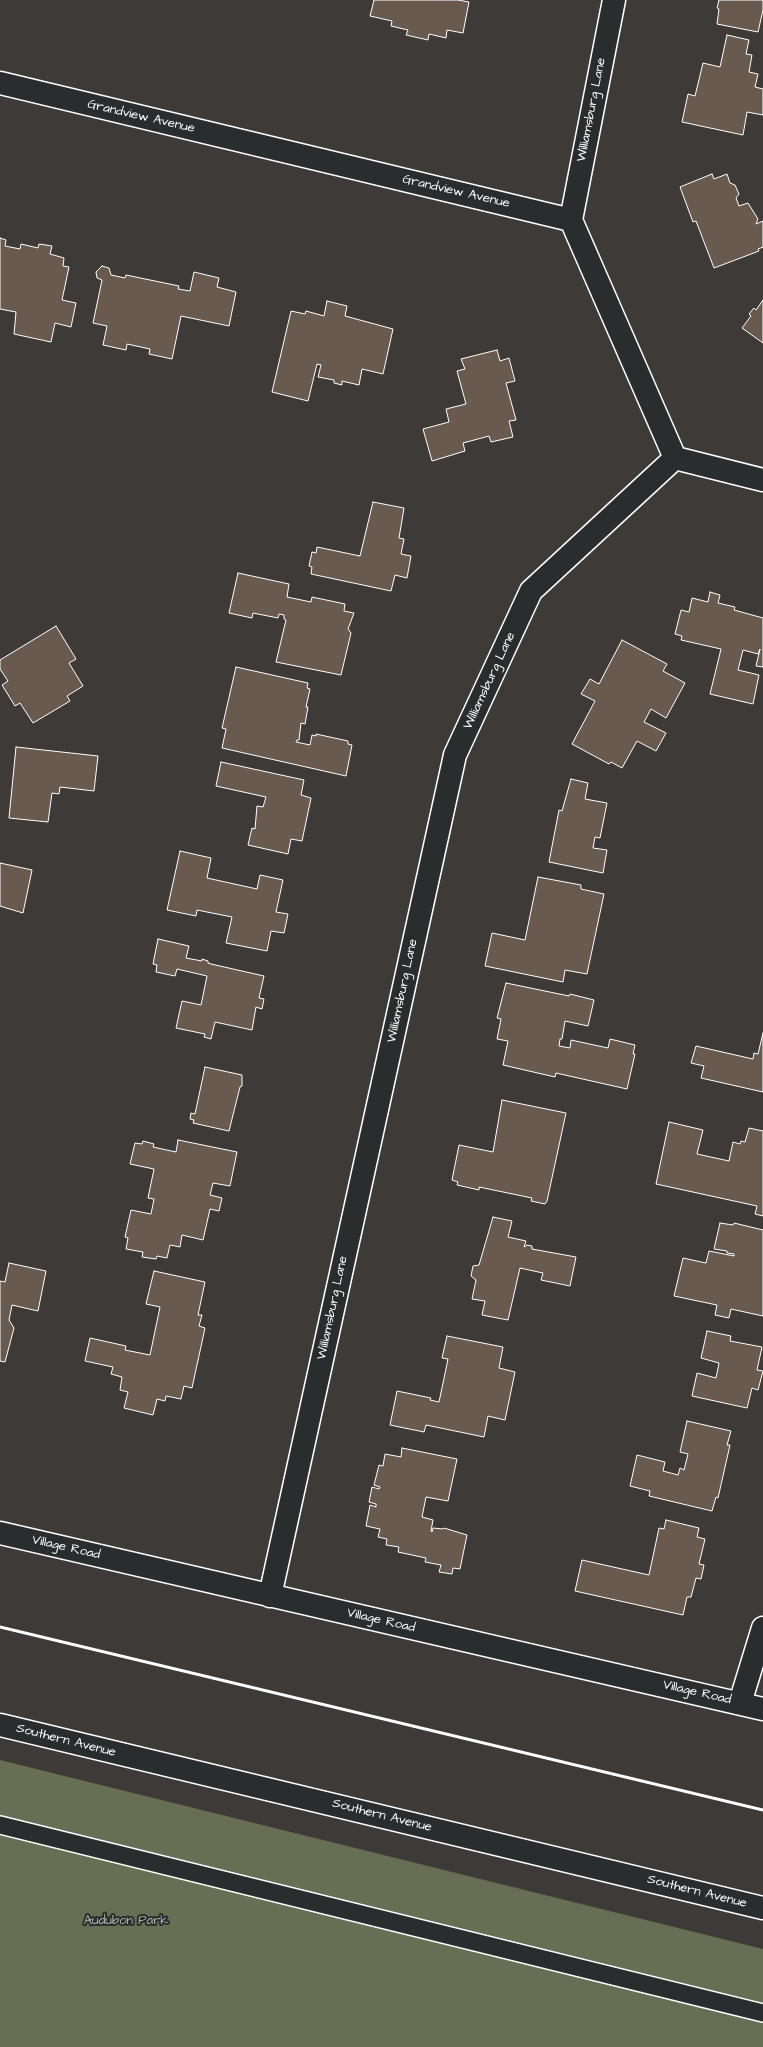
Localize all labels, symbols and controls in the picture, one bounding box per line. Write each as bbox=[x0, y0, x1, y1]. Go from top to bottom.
street label: Williamsburg Lane bbox=[574, 57, 610, 163]
street label: Grandview Avenue bbox=[86, 97, 196, 137]
street label: Grandview Avenue bbox=[401, 172, 511, 212]
street label: Williamsburg Lane bbox=[461, 630, 519, 732]
street label: Williamsburg Lane bbox=[384, 938, 422, 1044]
street label: Williamsburg Lane bbox=[314, 1255, 352, 1361]
street label: Village Road bbox=[30, 1533, 102, 1563]
street label: Village Road bbox=[345, 1606, 417, 1636]
street label: Village Road bbox=[661, 1678, 733, 1708]
street label: Southern Avenue bbox=[15, 1721, 117, 1761]
street label: Southern Avenue bbox=[331, 1796, 433, 1836]
street label: Southern Avenue bbox=[646, 1872, 748, 1912]
park label: Audubon Park bbox=[84, 1913, 168, 1929]

